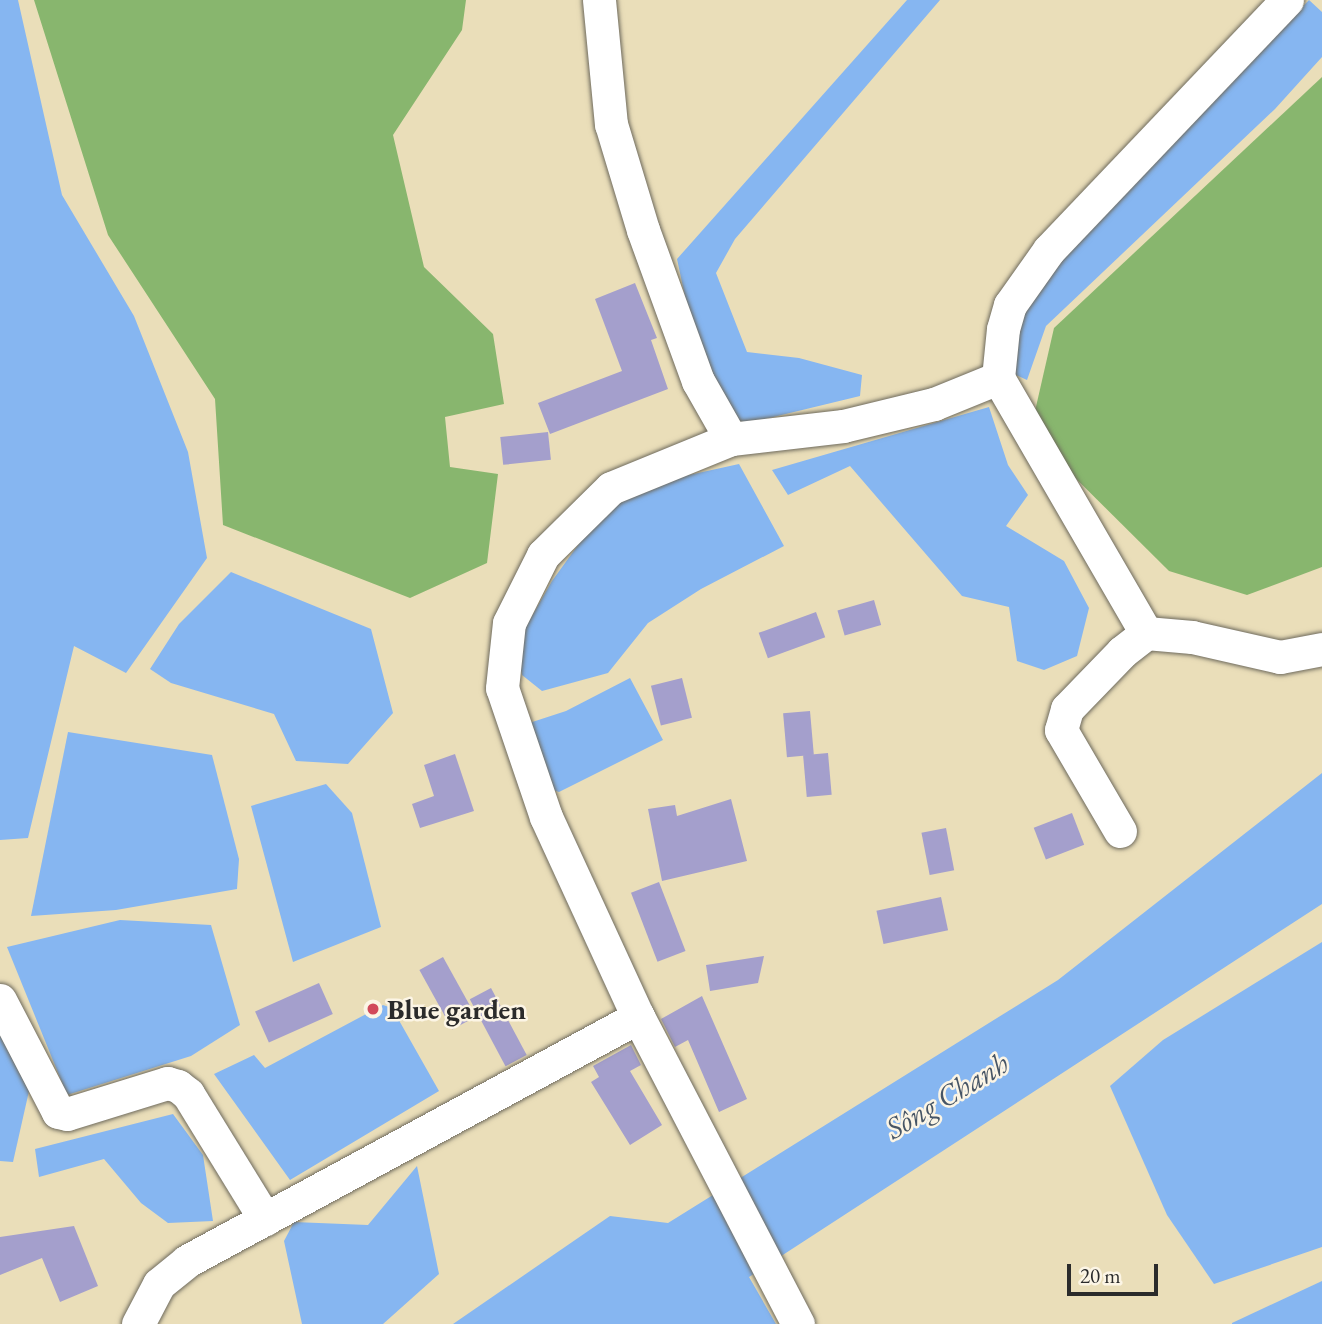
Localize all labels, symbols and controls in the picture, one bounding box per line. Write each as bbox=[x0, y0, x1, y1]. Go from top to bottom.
place label: Blue garden bbox=[387, 992, 526, 1026]
marker: Blue garden bbox=[365, 1001, 381, 1017]
water label: Sông Chanh bbox=[879, 1045, 1015, 1147]
scale bar bbox=[1070, 1250, 1161, 1294]
text: 20 m bbox=[1080, 1262, 1121, 1289]

